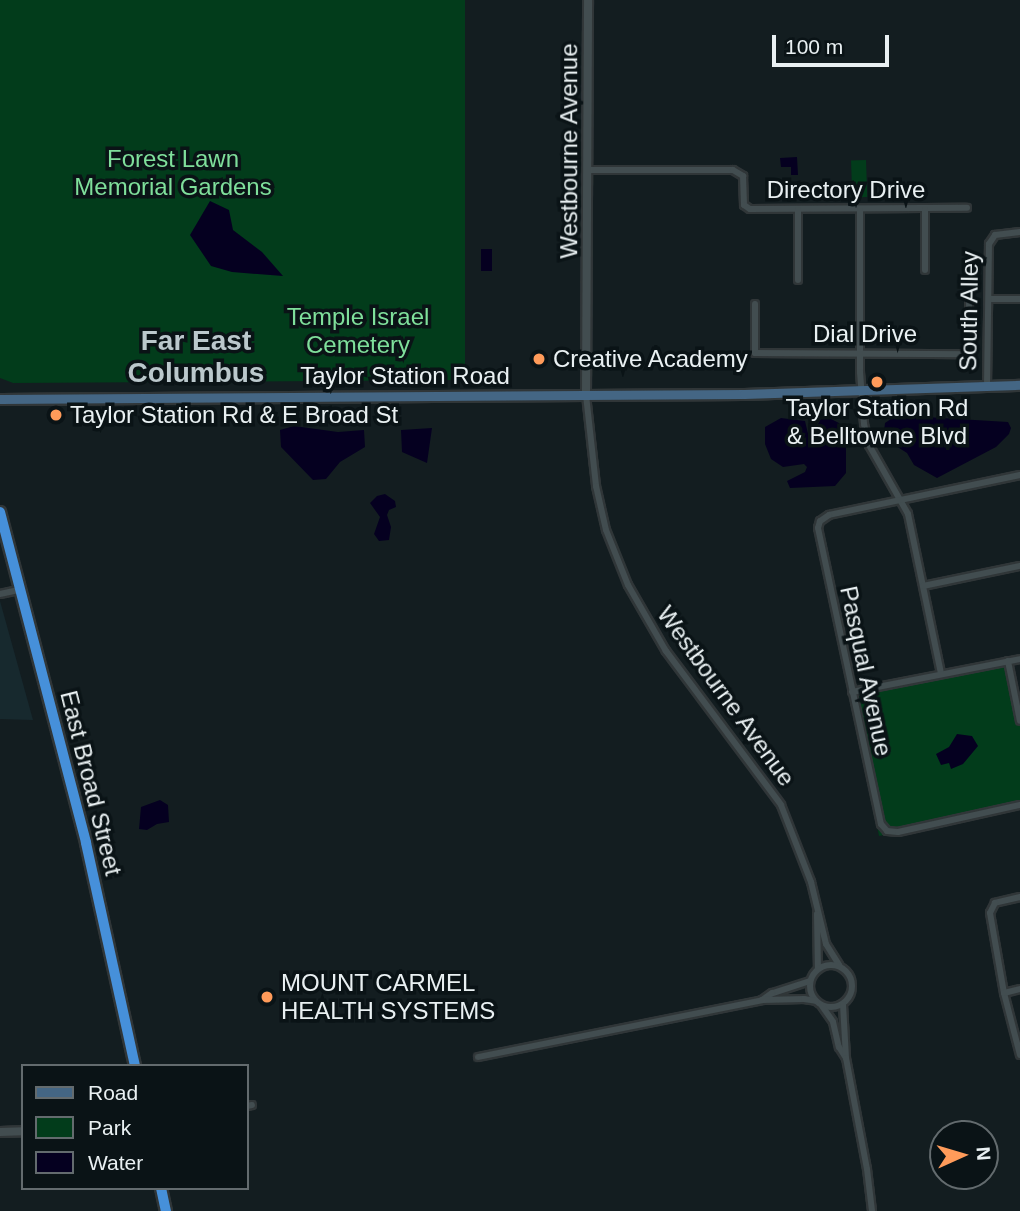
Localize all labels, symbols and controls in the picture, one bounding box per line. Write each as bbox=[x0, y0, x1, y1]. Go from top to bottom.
scale bar bbox=[775, 21, 892, 65]
text: 100 m bbox=[785, 35, 843, 58]
street label: Westbourne Avenue bbox=[555, 43, 583, 259]
park label: Forest Lawn Memorial Gardens bbox=[74, 145, 272, 201]
street label: Directory Drive bbox=[767, 176, 925, 204]
street label: South Alley bbox=[954, 250, 984, 372]
park label: Temple Israel Cemetery bbox=[287, 303, 429, 359]
street label: Dial Drive bbox=[813, 320, 917, 348]
district label: Far East Columbus bbox=[128, 324, 264, 390]
place label: Creative Academy bbox=[553, 345, 749, 373]
marker: Creative Academy bbox=[531, 351, 547, 367]
street label: Taylor Station Road bbox=[300, 362, 510, 390]
marker: Taylor Station Rd & Belltowne Blvd bbox=[869, 374, 885, 390]
place label: Taylor Station Rd & Belltowne Blvd bbox=[786, 394, 968, 450]
place label: Taylor Station Rd & E Broad St bbox=[70, 401, 398, 429]
marker: Taylor Station Rd & E Broad St bbox=[48, 407, 64, 423]
street label: Pasqual Avenue bbox=[834, 583, 898, 759]
street label: Westbourne Avenue bbox=[651, 600, 801, 792]
street label: East Broad Street bbox=[54, 688, 128, 878]
place label: MOUNT CARMEL HEALTH SYSTEMS bbox=[281, 969, 495, 1025]
marker: MOUNT CARMEL HEALTH SYSTEMS bbox=[259, 989, 275, 1005]
legend bbox=[21, 1064, 248, 1190]
text: Road bbox=[88, 1081, 138, 1104]
text: Park bbox=[88, 1116, 131, 1139]
north arrow bbox=[929, 1120, 999, 1190]
text: N bbox=[972, 1146, 994, 1161]
text: Water bbox=[88, 1151, 143, 1174]

